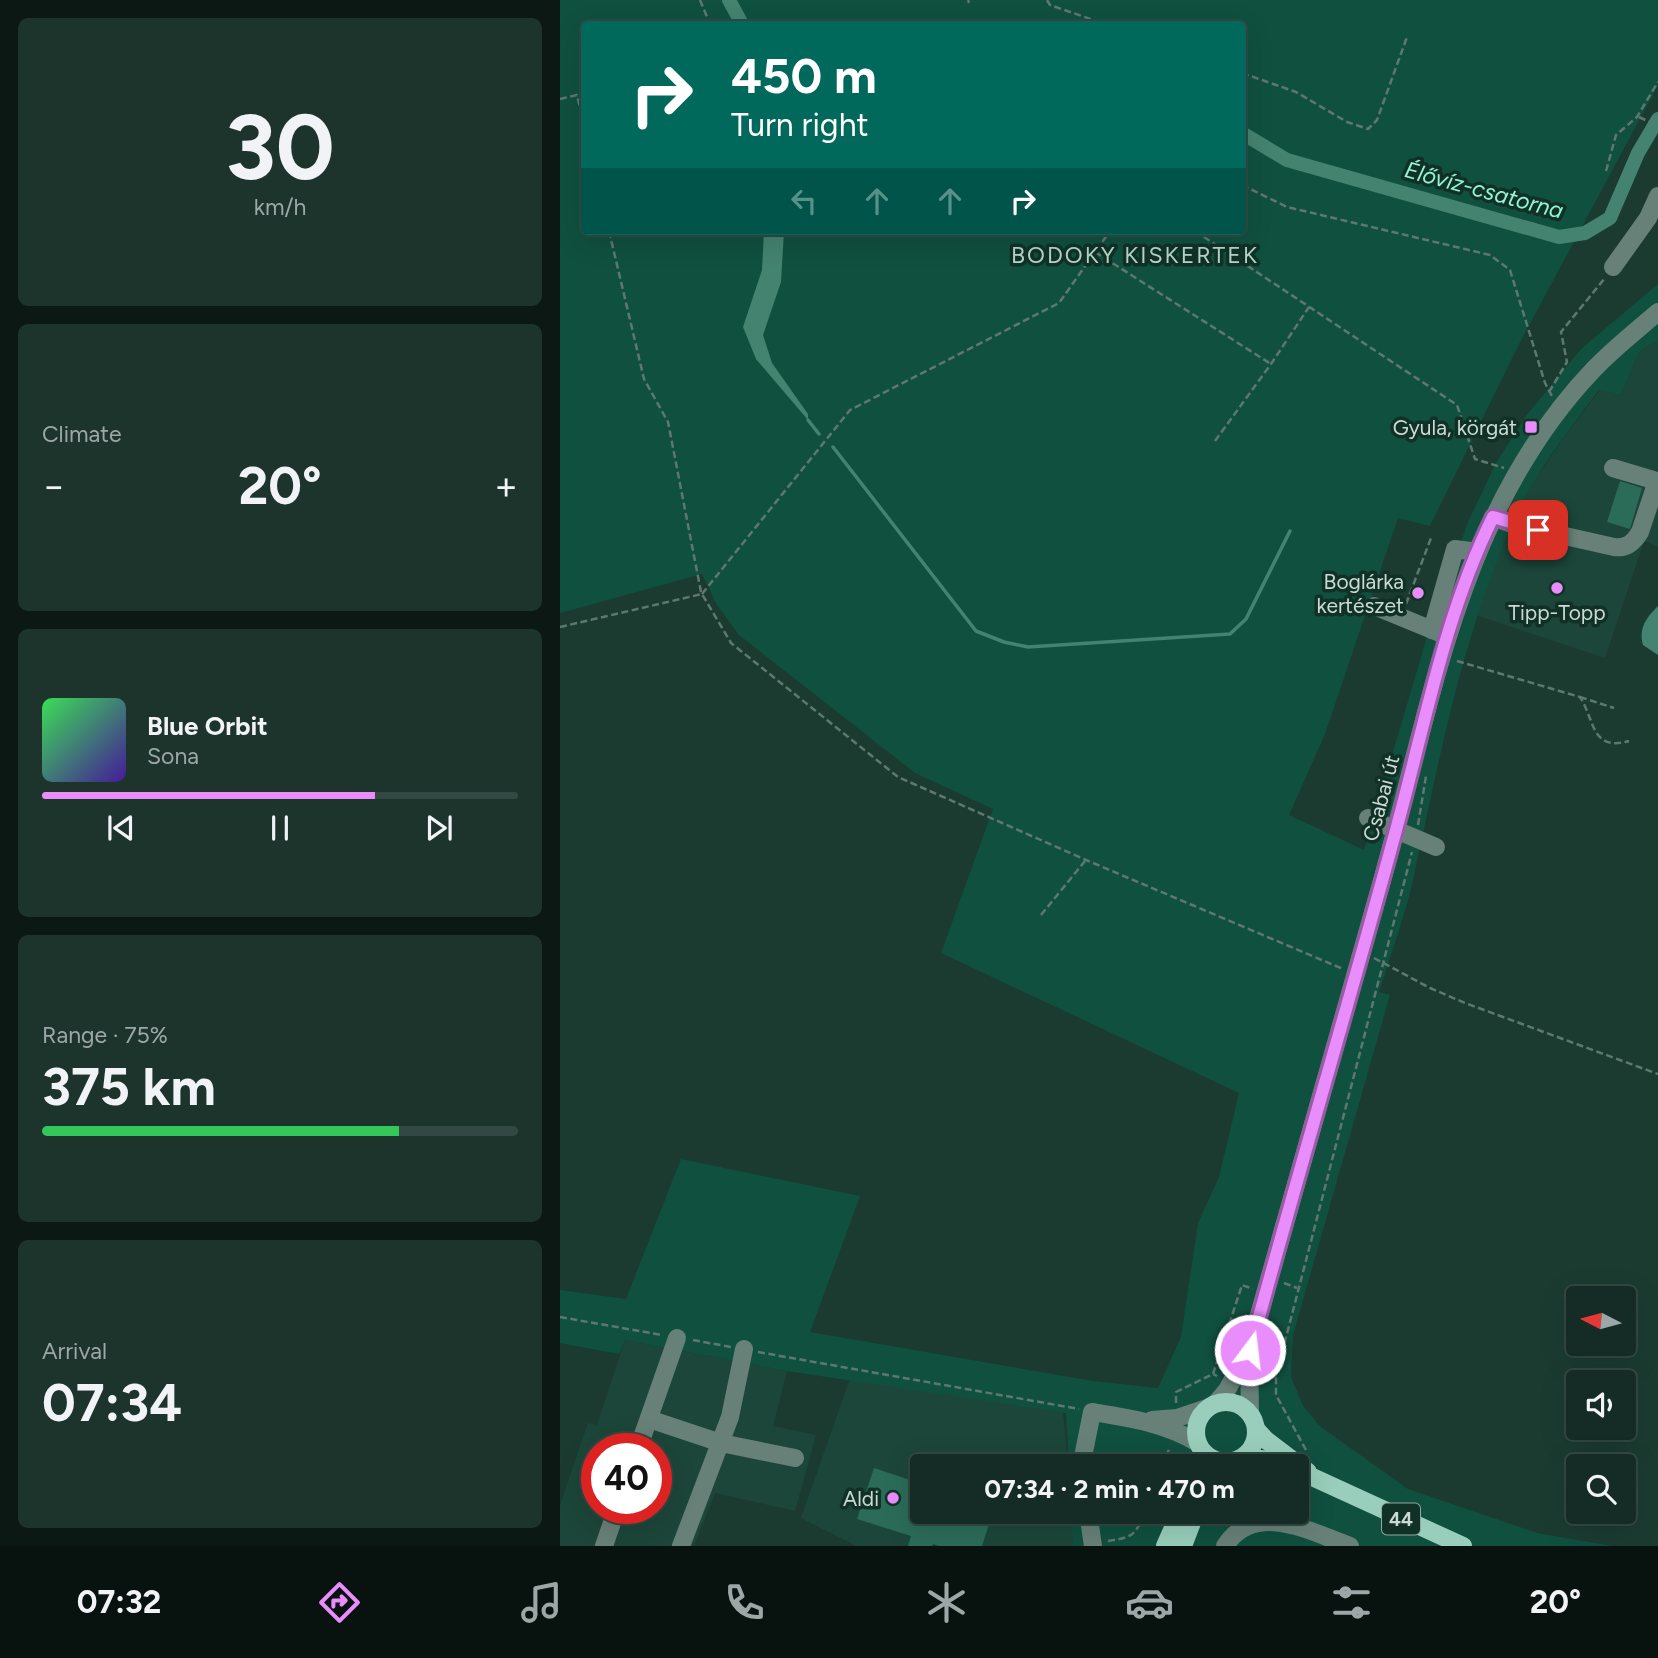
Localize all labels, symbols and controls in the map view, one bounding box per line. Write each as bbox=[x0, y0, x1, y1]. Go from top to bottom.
text: 450 m bbox=[731, 46, 877, 105]
icon: right bbox=[616, 49, 707, 140]
text: 30 bbox=[225, 93, 335, 202]
text: Turn right bbox=[731, 106, 869, 144]
water label: Élővíz-csatorna bbox=[1402, 155, 1566, 225]
icon: left bbox=[785, 182, 823, 220]
icon: ahead bbox=[858, 182, 896, 220]
icon: ahead bbox=[931, 182, 969, 220]
icon: right bbox=[1004, 182, 1042, 220]
text: km/h bbox=[254, 193, 306, 221]
district label: BODOKY KISKERTEK bbox=[1011, 241, 1259, 269]
place label: Gyula, körgát bbox=[1393, 415, 1517, 440]
marker: Gyula, körgát bbox=[1523, 419, 1539, 435]
text: Climate bbox=[42, 420, 121, 448]
text: 20° bbox=[238, 455, 322, 517]
text: − bbox=[42, 463, 66, 509]
text: + bbox=[494, 463, 518, 509]
pin bbox=[1508, 500, 1568, 560]
icon: arrive bbox=[1519, 511, 1557, 549]
place label: Boglárka kertészet bbox=[1317, 569, 1404, 618]
marker: Tipp-Topp bbox=[1549, 580, 1565, 596]
marker: Boglárka kertészet bbox=[1410, 585, 1426, 601]
place label: Tipp-Topp bbox=[1508, 600, 1606, 625]
text: Blue Orbit bbox=[147, 710, 268, 742]
text: Sona bbox=[147, 742, 199, 770]
street label: Csabai út bbox=[1357, 752, 1405, 844]
icon: previous bbox=[102, 809, 140, 847]
icon: pause bbox=[261, 809, 299, 847]
icon: next bbox=[420, 809, 458, 847]
text: Range · 75% bbox=[42, 1021, 168, 1049]
text: 375 km bbox=[42, 1056, 216, 1118]
north arrow bbox=[1566, 1286, 1636, 1356]
map controls bbox=[1566, 1286, 1636, 1524]
position arrow bbox=[1213, 1313, 1287, 1387]
text: Arrival bbox=[42, 1337, 107, 1365]
button: sound bbox=[1566, 1370, 1636, 1440]
text: 07:34 bbox=[42, 1372, 182, 1434]
speed limit sign: 40 bbox=[581, 1433, 672, 1524]
button: search bbox=[1566, 1454, 1636, 1524]
text: 07:34 · 2 min · 470 m bbox=[984, 1473, 1235, 1505]
place label: Aldi bbox=[843, 1486, 879, 1511]
marker: Aldi bbox=[885, 1490, 901, 1506]
road number: 44 bbox=[1382, 1504, 1420, 1534]
icon: directions bbox=[315, 1578, 364, 1627]
icon: music bbox=[517, 1578, 566, 1627]
icon: phone bbox=[720, 1578, 769, 1627]
icon: climate bbox=[922, 1578, 971, 1627]
icon: car bbox=[1125, 1578, 1174, 1627]
icon: filters bbox=[1327, 1578, 1376, 1627]
text: 07:32 bbox=[77, 1583, 161, 1621]
text: 20° bbox=[1530, 1583, 1581, 1621]

